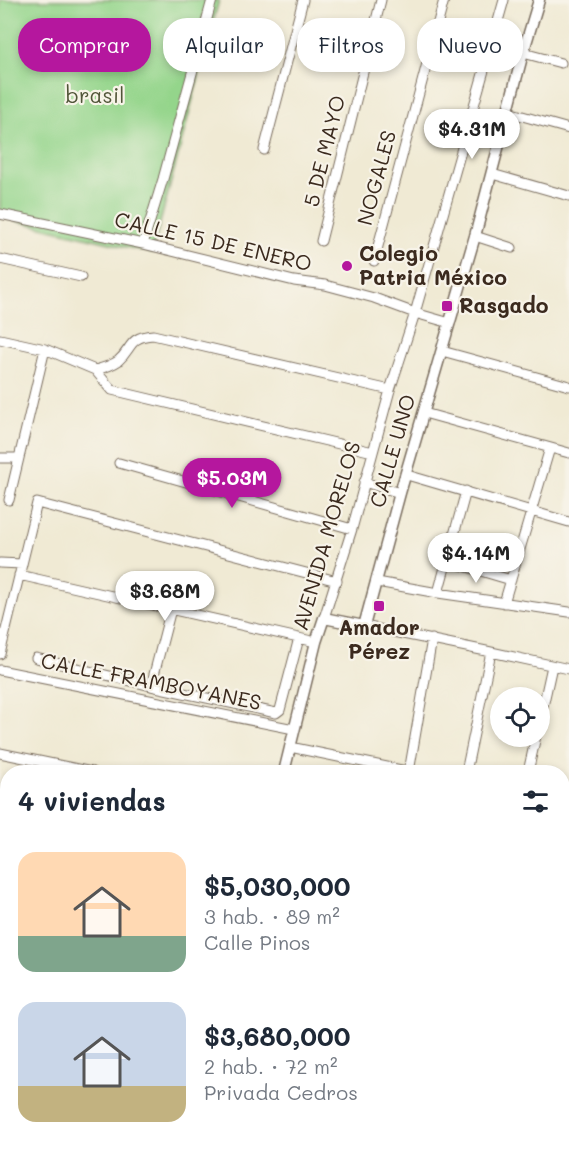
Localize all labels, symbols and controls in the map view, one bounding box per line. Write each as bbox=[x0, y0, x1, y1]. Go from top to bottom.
chip: Comprar bbox=[18, 18, 151, 72]
chip: Alquilar bbox=[163, 18, 285, 72]
chip: Filtros bbox=[297, 18, 405, 72]
chip: Nuevo bbox=[417, 18, 523, 72]
park label: brasil bbox=[66, 81, 124, 108]
street label: 5 DE MAYO bbox=[297, 92, 350, 209]
pin: $4.31M bbox=[423, 109, 521, 160]
text: $4.31M bbox=[438, 115, 506, 141]
street label: NOGALES bbox=[350, 127, 401, 228]
street label: CALLE 15 DE ENERO bbox=[112, 205, 315, 276]
place label: Colegio Patria México bbox=[359, 239, 507, 290]
marker: Colegio Patria México bbox=[340, 259, 354, 273]
place label: Rasgado bbox=[459, 291, 549, 318]
marker: Rasgado bbox=[440, 299, 454, 313]
street label: CALLE UNO bbox=[363, 391, 421, 510]
street label: AVENIDA MORELOS bbox=[286, 438, 366, 633]
pin: $5.03M bbox=[183, 458, 281, 509]
text: $5.03M bbox=[196, 464, 268, 490]
pin: $4.14M bbox=[427, 533, 525, 584]
text: $4.14M bbox=[442, 539, 510, 565]
pin: $3.68M bbox=[116, 571, 214, 622]
text: $3.68M bbox=[129, 577, 201, 603]
marker: Amador Pérez bbox=[372, 599, 386, 613]
place label: Amador Pérez bbox=[338, 613, 420, 664]
street label: CALLE FRAMBOYANES bbox=[39, 646, 264, 715]
map controls bbox=[490, 687, 550, 747]
button: locate bbox=[490, 687, 550, 747]
text: 4 viviendas bbox=[18, 784, 166, 818]
icon: filters bbox=[519, 785, 552, 818]
text: $5,030,000 bbox=[204, 869, 350, 903]
icon: home bbox=[66, 876, 138, 948]
text: 3 hab. · 89 m² bbox=[204, 903, 340, 929]
text: Calle Pinos bbox=[204, 929, 311, 955]
text: $3,680,000 bbox=[204, 1019, 350, 1053]
icon: home bbox=[66, 1026, 138, 1098]
text: 2 hab. · 72 m² bbox=[204, 1053, 338, 1079]
text: Privada Cedros bbox=[204, 1079, 358, 1105]

